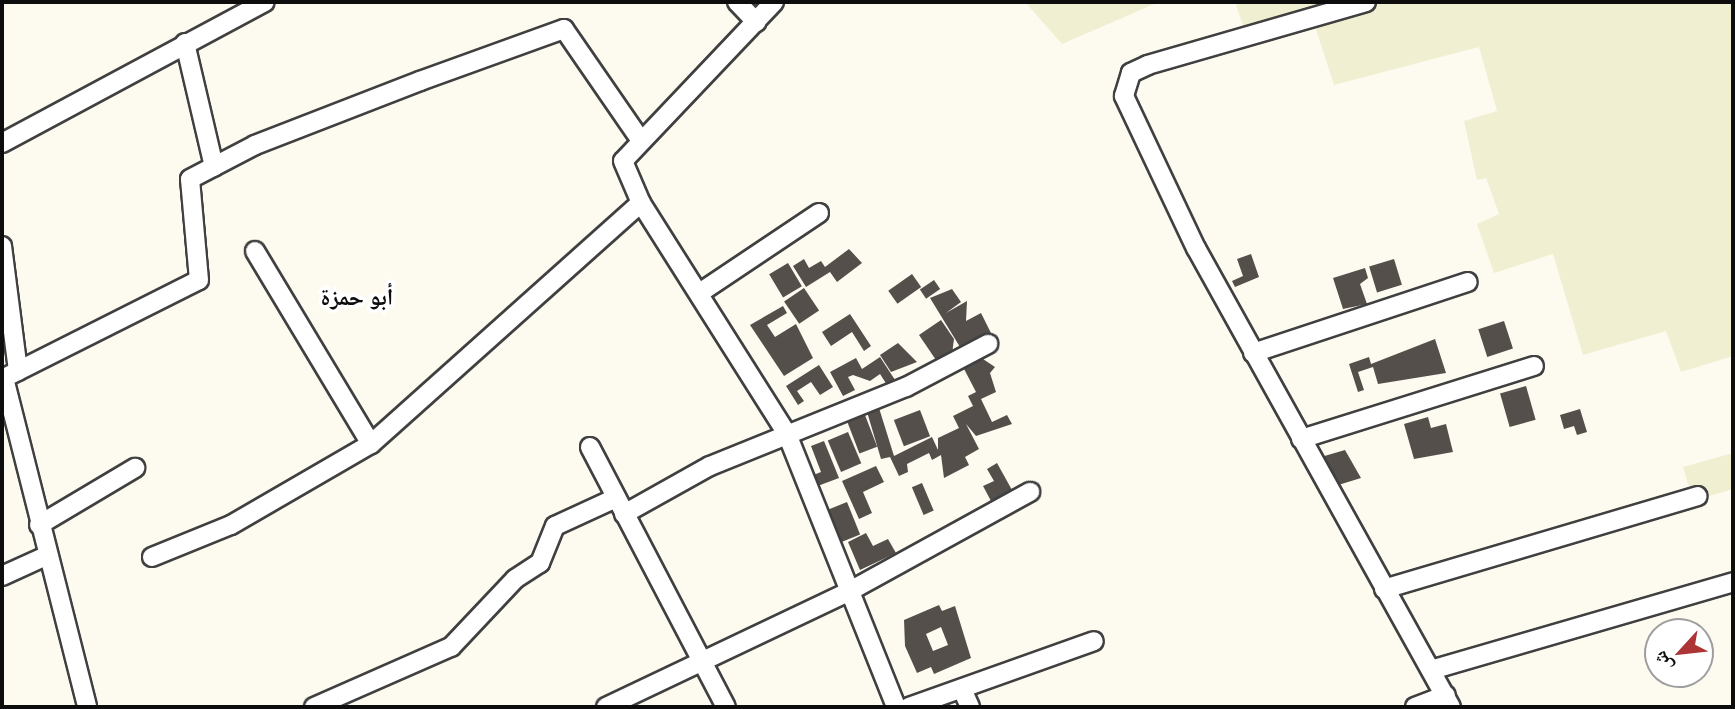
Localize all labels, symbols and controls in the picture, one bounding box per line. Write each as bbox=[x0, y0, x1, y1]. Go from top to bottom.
district label: أبو حمزة bbox=[321, 283, 393, 311]
north arrow bbox=[1644, 618, 1714, 688]
text: ش bbox=[1647, 647, 1677, 676]

